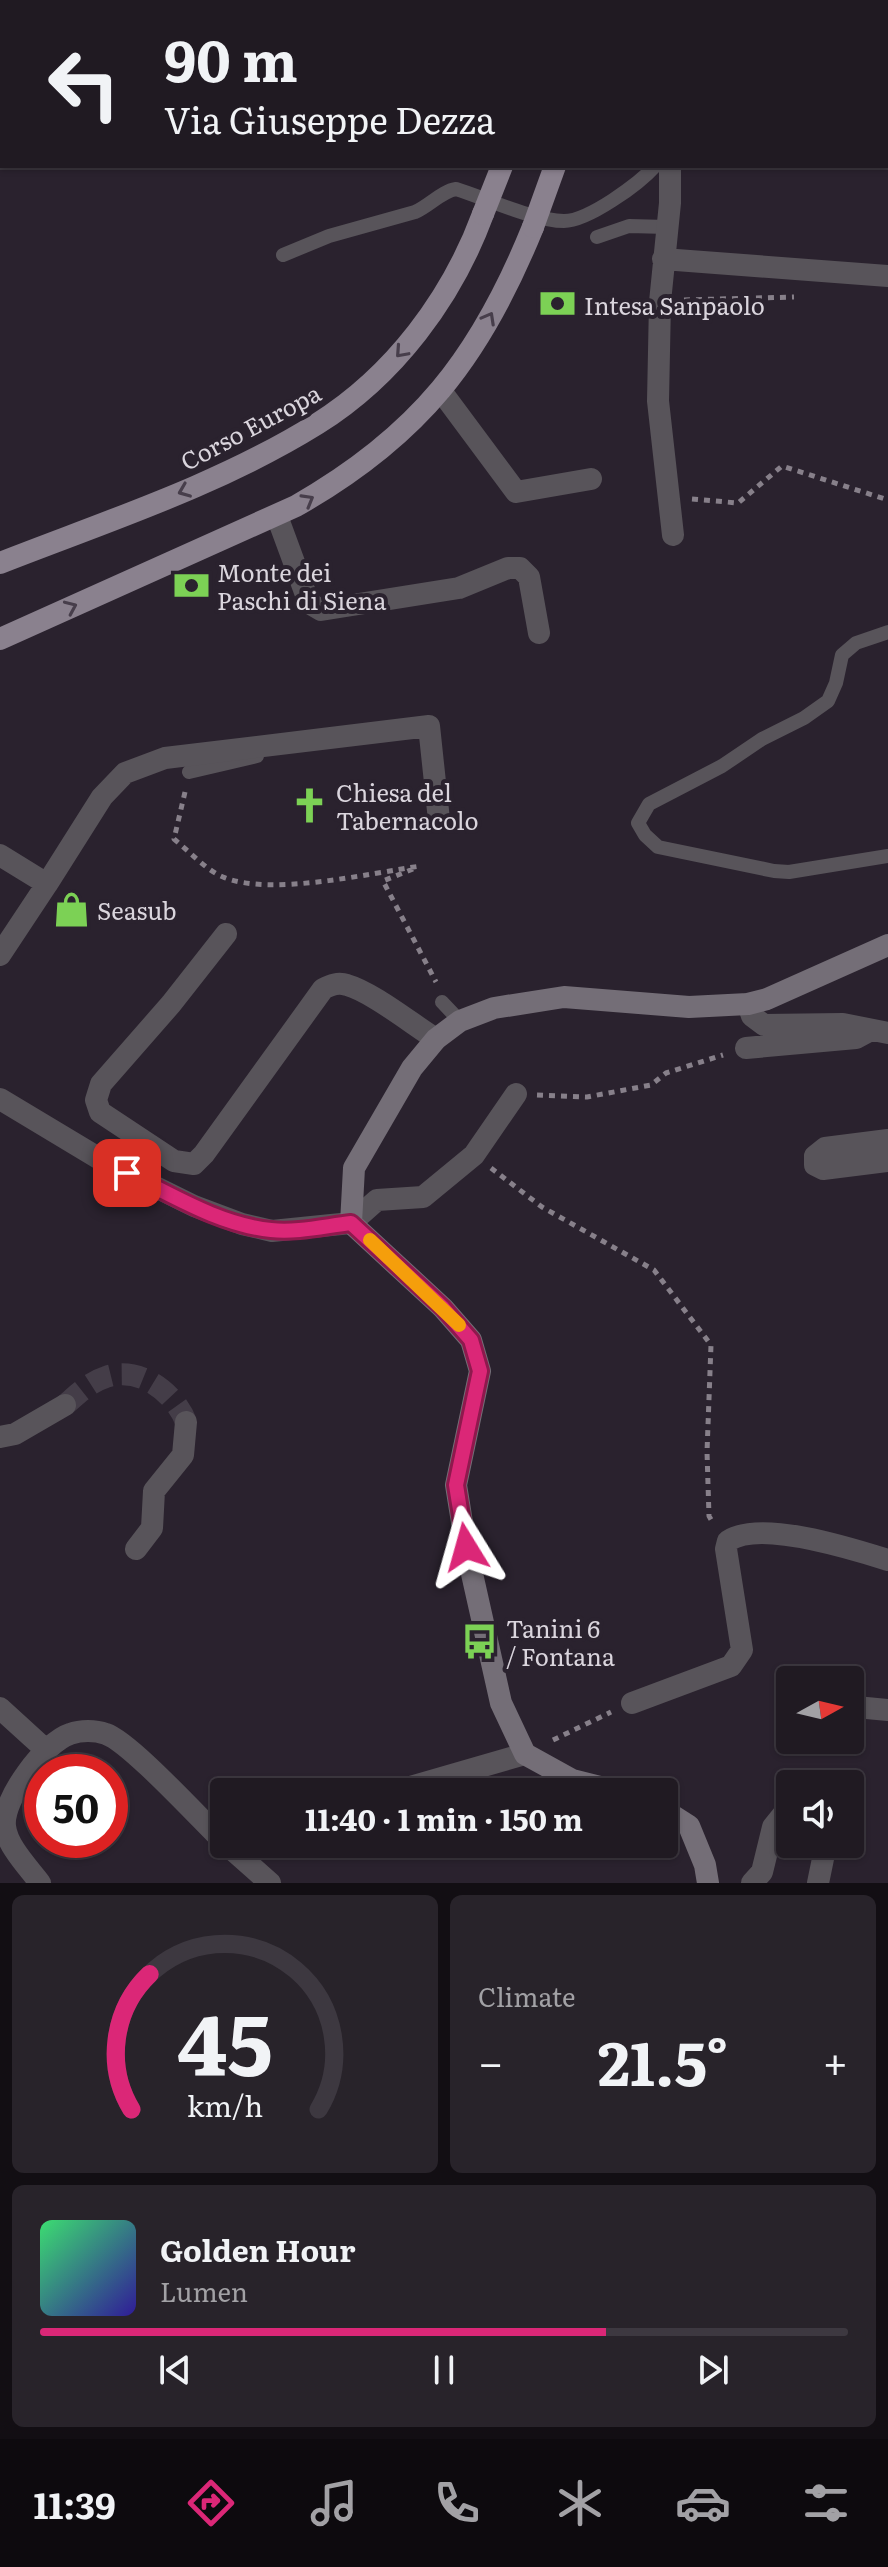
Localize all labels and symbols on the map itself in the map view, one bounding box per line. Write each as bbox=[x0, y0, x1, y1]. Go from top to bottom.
bank icon: Intesa Sanpaolo bbox=[539, 285, 577, 323]
place label: Intesa Sanpaolo bbox=[584, 287, 765, 322]
one-way arrow bbox=[480, 312, 495, 327]
one-way arrow bbox=[396, 342, 410, 357]
street label: Corso Europa bbox=[174, 374, 327, 478]
one-way arrow bbox=[178, 481, 192, 498]
one-way arrow bbox=[300, 494, 314, 509]
place label: Monte dei Paschi di Siena bbox=[217, 554, 386, 617]
bank icon: Monte dei Paschi di Siena bbox=[172, 566, 210, 604]
one-way arrow bbox=[63, 600, 77, 616]
place label: Chiesa del Tabernacolo bbox=[336, 774, 479, 837]
church icon: Chiesa del Tabernacolo bbox=[291, 786, 329, 824]
shop icon: Seasub bbox=[52, 890, 90, 928]
place label: Seasub bbox=[97, 892, 177, 927]
pin bbox=[93, 1139, 161, 1207]
position arrow bbox=[424, 1505, 508, 1589]
place label: Tanini 6 / Fontana bbox=[506, 1610, 615, 1673]
bus stop icon: Tanini 6 / Fontana bbox=[461, 1622, 499, 1660]
north arrow bbox=[776, 1666, 864, 1754]
speed limit sign: 50 bbox=[24, 1754, 128, 1858]

